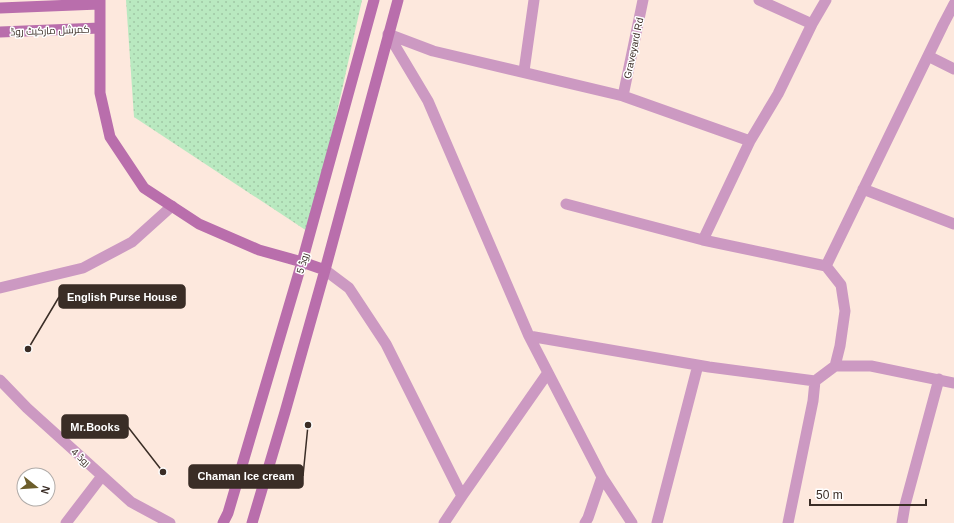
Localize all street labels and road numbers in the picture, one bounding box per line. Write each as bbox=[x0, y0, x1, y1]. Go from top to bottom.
street label: Graveyard Rd bbox=[622, 17, 645, 80]
street label: کمرشل مارکیٹ روڈ bbox=[10, 24, 90, 38]
street label: روڈ 5 bbox=[294, 251, 311, 275]
street label: روڈ 4 bbox=[69, 446, 92, 469]

